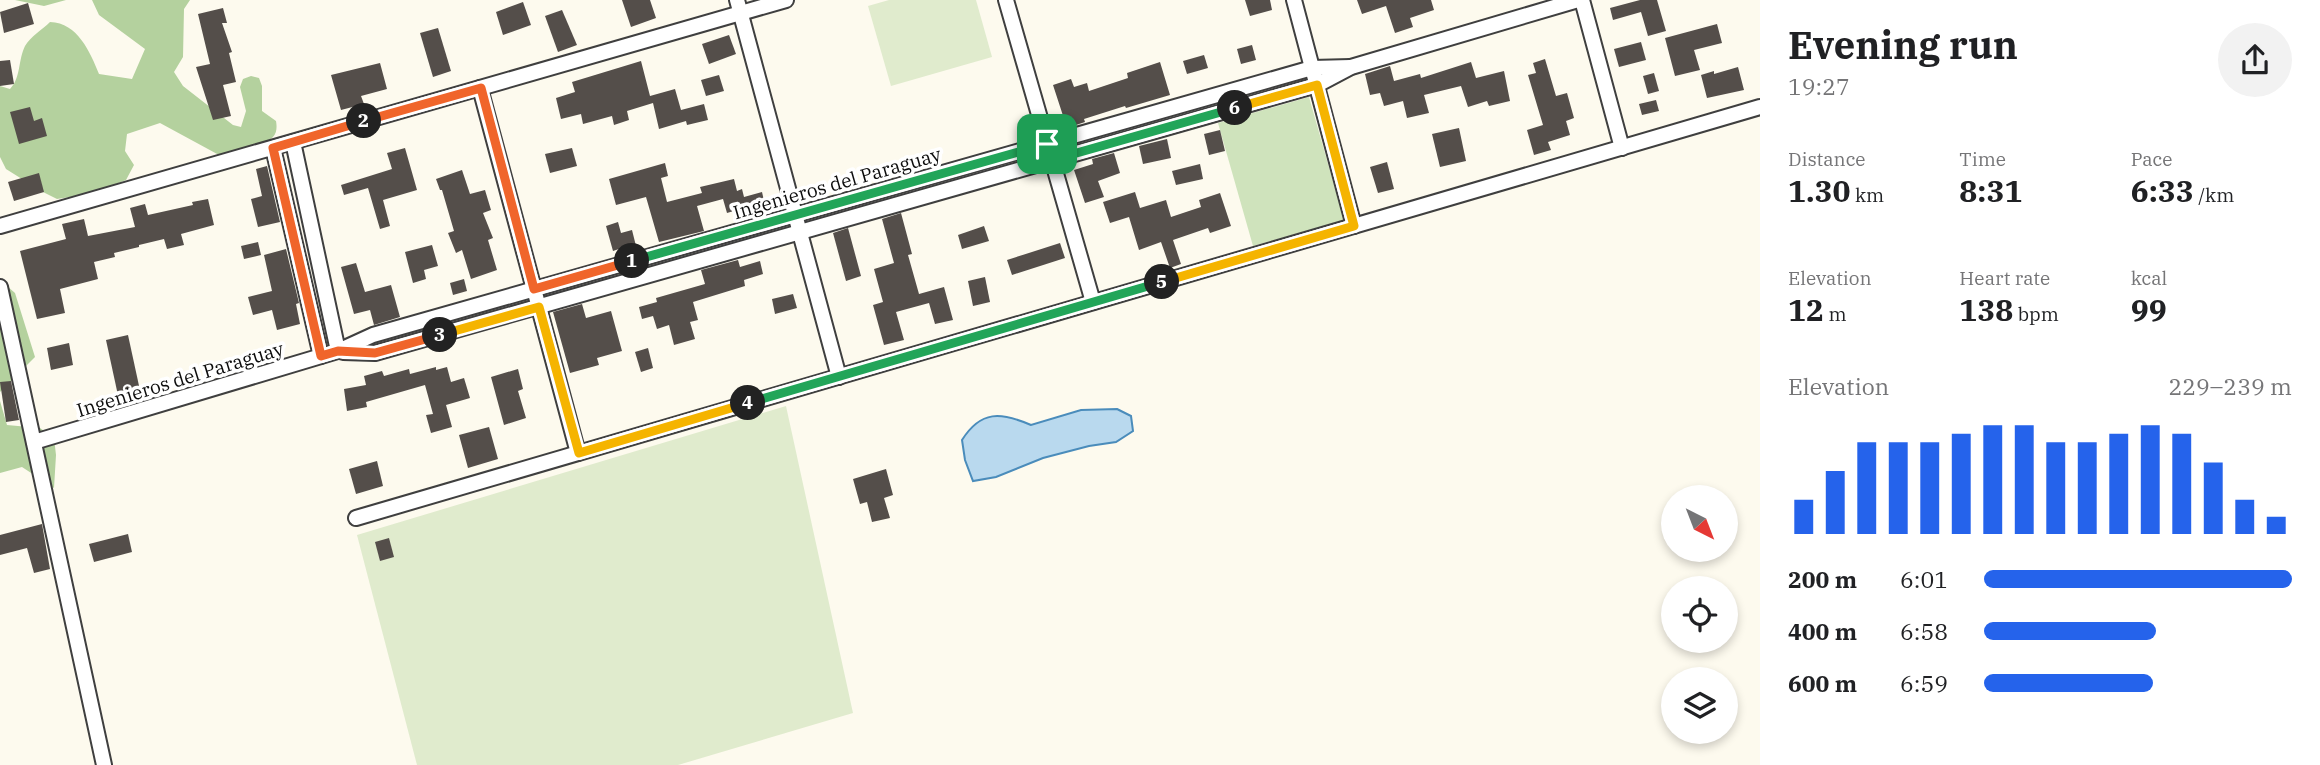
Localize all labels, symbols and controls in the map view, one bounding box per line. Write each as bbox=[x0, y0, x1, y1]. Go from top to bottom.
text: Evening run bbox=[1788, 20, 2018, 69]
button: share bbox=[2218, 23, 2292, 97]
text: 19:27 bbox=[1788, 71, 1850, 101]
pin: 6 bbox=[1218, 90, 1252, 126]
text: 6 bbox=[1229, 95, 1240, 119]
pin: 2 bbox=[346, 104, 382, 138]
text: 2 bbox=[358, 108, 369, 132]
pin bbox=[1017, 114, 1077, 174]
icon: arrive bbox=[1028, 125, 1066, 163]
street label: Ingenieros del Paraguay bbox=[730, 142, 945, 224]
text: Distance bbox=[1788, 147, 1866, 171]
text: Time bbox=[1959, 147, 2006, 171]
text: Pace bbox=[2131, 147, 2172, 171]
text: 1.30 bbox=[1788, 171, 1850, 210]
text: 8:31 bbox=[1959, 171, 2022, 210]
text: 6:33 bbox=[2131, 171, 2194, 210]
text: km bbox=[1850, 183, 1884, 207]
text: /km bbox=[2194, 183, 2234, 207]
pin: 1 bbox=[614, 244, 650, 278]
text: 1 bbox=[626, 248, 637, 272]
pin: 5 bbox=[1144, 264, 1180, 300]
text: Elevation bbox=[1788, 266, 1872, 290]
text: Heart rate bbox=[1959, 266, 2050, 290]
text: kcal bbox=[2131, 266, 2167, 290]
text: 5 bbox=[1156, 269, 1167, 293]
text: 12 bbox=[1788, 290, 1824, 329]
text: 138 bbox=[1959, 290, 2013, 329]
text: 99 bbox=[2131, 290, 2167, 329]
text: m bbox=[1824, 302, 1847, 326]
text: bpm bbox=[2013, 302, 2059, 326]
pin: 3 bbox=[422, 318, 458, 352]
text: 3 bbox=[434, 322, 445, 346]
street label: Ingenieros del Paraguay bbox=[74, 336, 287, 422]
text: Elevation bbox=[1788, 371, 1889, 401]
text: 229–239 m bbox=[2168, 371, 2292, 401]
pin: 4 bbox=[730, 386, 766, 420]
text: 4 bbox=[742, 390, 753, 414]
north arrow bbox=[1661, 485, 1738, 562]
map controls bbox=[1661, 485, 1738, 744]
text: 200 m bbox=[1788, 564, 1857, 594]
text: 6:01 bbox=[1900, 564, 1948, 594]
button: locate bbox=[1661, 576, 1738, 653]
text: 400 m bbox=[1788, 616, 1857, 646]
text: 6:58 bbox=[1900, 616, 1948, 646]
button: layers bbox=[1661, 667, 1738, 744]
text: 600 m bbox=[1788, 668, 1857, 698]
text: 6:59 bbox=[1900, 668, 1948, 698]

